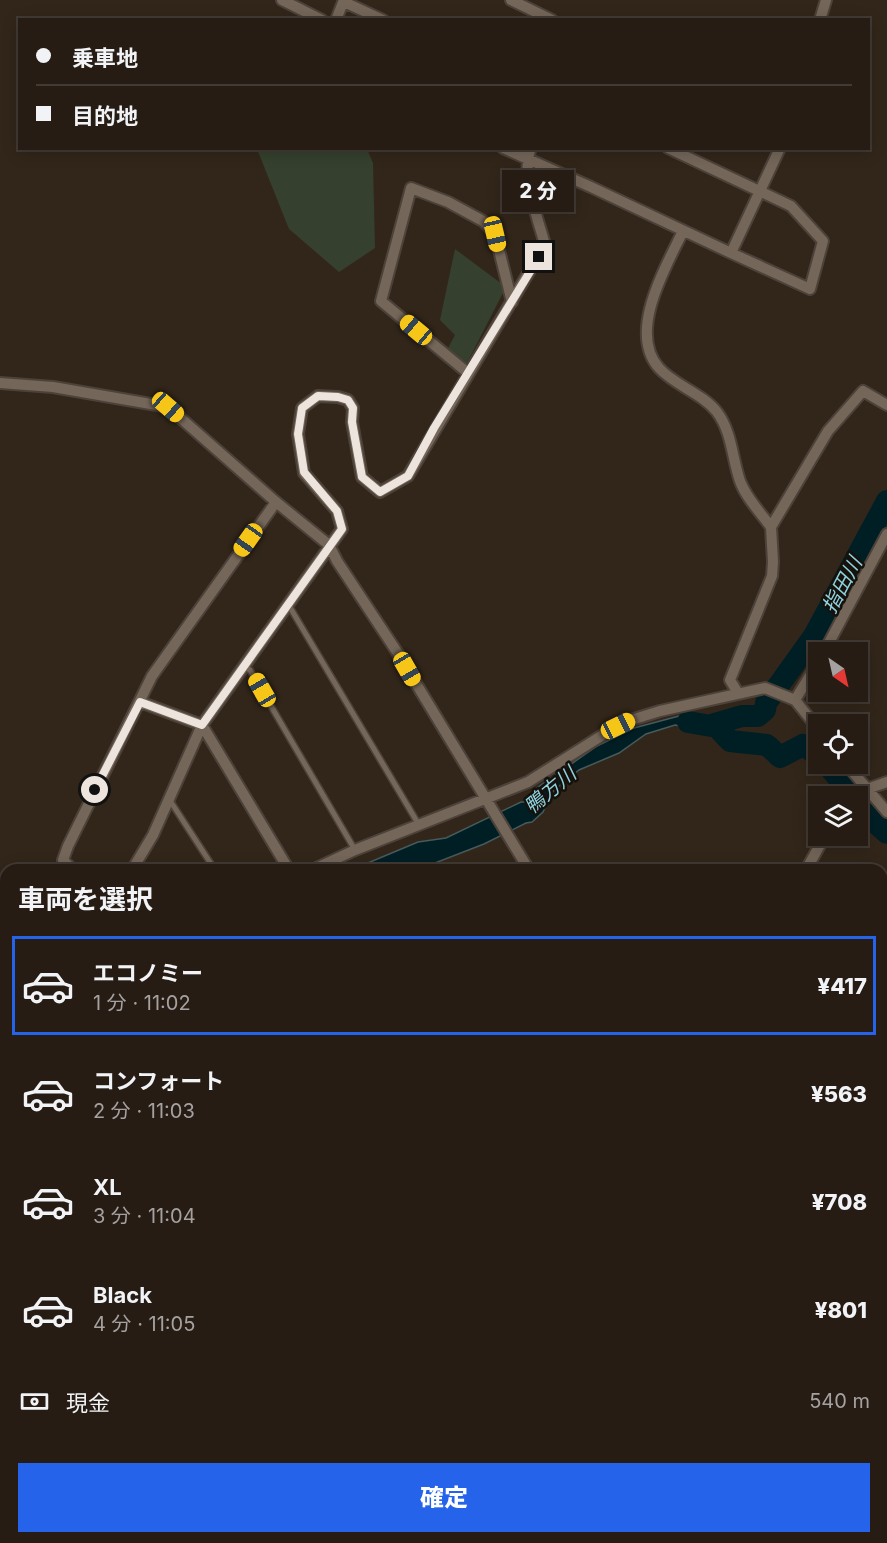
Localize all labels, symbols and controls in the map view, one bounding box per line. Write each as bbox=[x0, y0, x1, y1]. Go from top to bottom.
text: 乗車地 bbox=[72, 45, 138, 71]
text: 目的地 bbox=[72, 103, 138, 129]
callout: 2 分 bbox=[503, 170, 575, 212]
text: 2 分 bbox=[519, 179, 557, 203]
car bbox=[482, 214, 508, 254]
route end bbox=[525, 243, 552, 270]
car bbox=[396, 312, 436, 348]
car bbox=[149, 388, 187, 426]
car bbox=[230, 520, 266, 560]
water label: 指田川 bbox=[817, 551, 868, 617]
north arrow bbox=[808, 642, 868, 702]
map controls bbox=[808, 642, 868, 846]
car bbox=[390, 649, 424, 689]
car bbox=[245, 670, 279, 710]
car bbox=[598, 710, 638, 742]
button: locate bbox=[808, 714, 868, 774]
water label: 鴨方川 bbox=[519, 760, 582, 818]
route start bbox=[81, 776, 108, 803]
button: layers bbox=[808, 786, 868, 846]
text: 車両を選択 bbox=[18, 883, 153, 916]
icon: car bbox=[21, 959, 75, 1013]
text: エコノミー bbox=[93, 960, 203, 986]
text: ¥417 bbox=[817, 973, 867, 999]
text: 1 分 · 11:02 bbox=[93, 991, 191, 1015]
icon: car bbox=[21, 1067, 75, 1121]
text: コンフォート bbox=[93, 1068, 224, 1094]
text: ¥563 bbox=[811, 1081, 867, 1107]
text: 2 分 · 11:03 bbox=[93, 1099, 195, 1123]
text: XL bbox=[93, 1174, 122, 1200]
icon: car bbox=[21, 1175, 75, 1229]
text: ¥708 bbox=[812, 1189, 867, 1215]
text: 3 分 · 11:04 bbox=[93, 1204, 196, 1228]
text: Black bbox=[93, 1282, 152, 1308]
icon: car bbox=[21, 1283, 75, 1337]
text: ¥801 bbox=[815, 1297, 867, 1323]
text: 4 分 · 11:05 bbox=[93, 1312, 195, 1336]
icon: cash bbox=[18, 1385, 51, 1418]
text: 540 m bbox=[809, 1389, 870, 1413]
text: 現金 bbox=[66, 1390, 110, 1416]
button: 確定 bbox=[18, 1463, 870, 1532]

